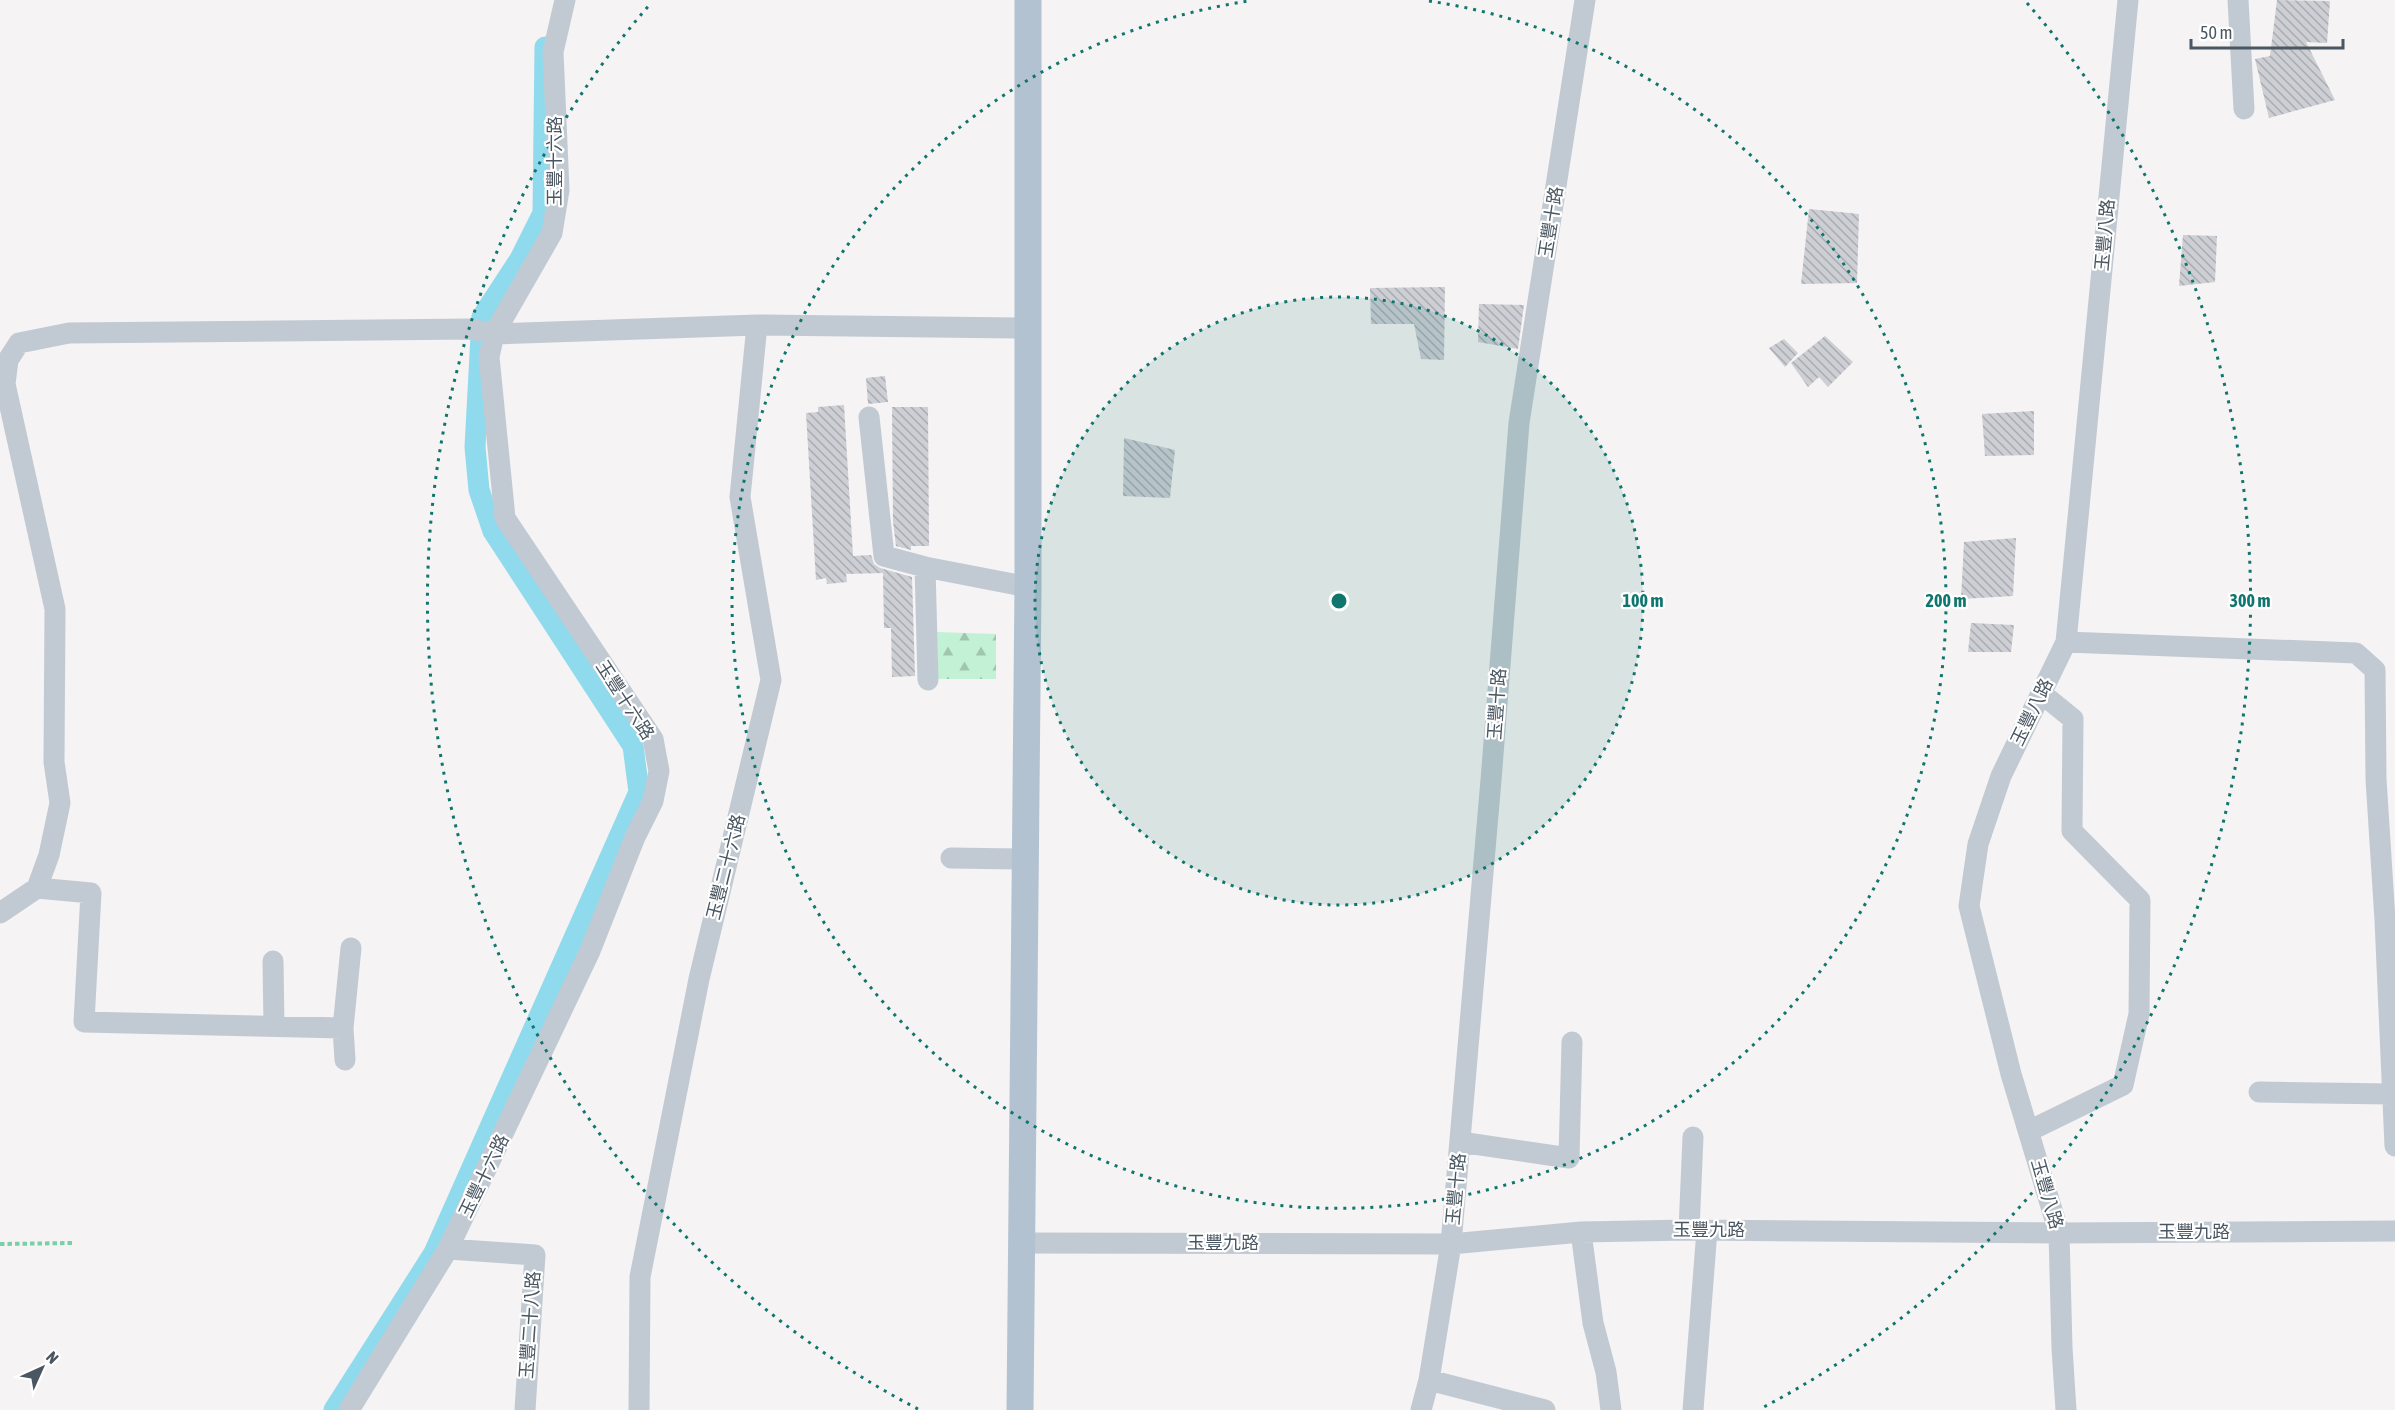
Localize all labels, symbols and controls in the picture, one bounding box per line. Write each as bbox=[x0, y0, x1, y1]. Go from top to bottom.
scale bar bbox=[2191, 12, 2342, 50]
text: 50 m bbox=[2200, 22, 2232, 43]
street label: 玉豐十六路 bbox=[544, 116, 565, 206]
street label: 玉豐十路 bbox=[1535, 185, 1567, 259]
street label: 玉豐八路 bbox=[2091, 198, 2118, 272]
text: 100 m bbox=[1623, 590, 1663, 611]
text: 200 m bbox=[1926, 590, 1966, 611]
text: 300 m bbox=[2230, 590, 2270, 611]
centre of rings bbox=[1329, 591, 1349, 611]
street label: 玉豐十六路 bbox=[592, 656, 659, 743]
street label: 玉豐十路 bbox=[1484, 667, 1509, 741]
street label: 玉豐八路 bbox=[2006, 675, 2057, 749]
street label: 玉豐二十六路 bbox=[702, 812, 749, 922]
street label: 玉豐十六路 bbox=[454, 1131, 513, 1221]
street label: 玉豐十路 bbox=[1442, 1152, 1469, 1226]
street label: 玉豐八路 bbox=[2027, 1156, 2067, 1231]
street label: 玉豐九路 bbox=[1673, 1219, 1745, 1240]
street label: 玉豐九路 bbox=[2158, 1221, 2230, 1242]
street label: 玉豐九路 bbox=[1187, 1232, 1259, 1253]
street label: 玉豐二十八路 bbox=[515, 1270, 544, 1380]
north arrow bbox=[12, 1338, 72, 1398]
text: N bbox=[43, 1348, 62, 1367]

